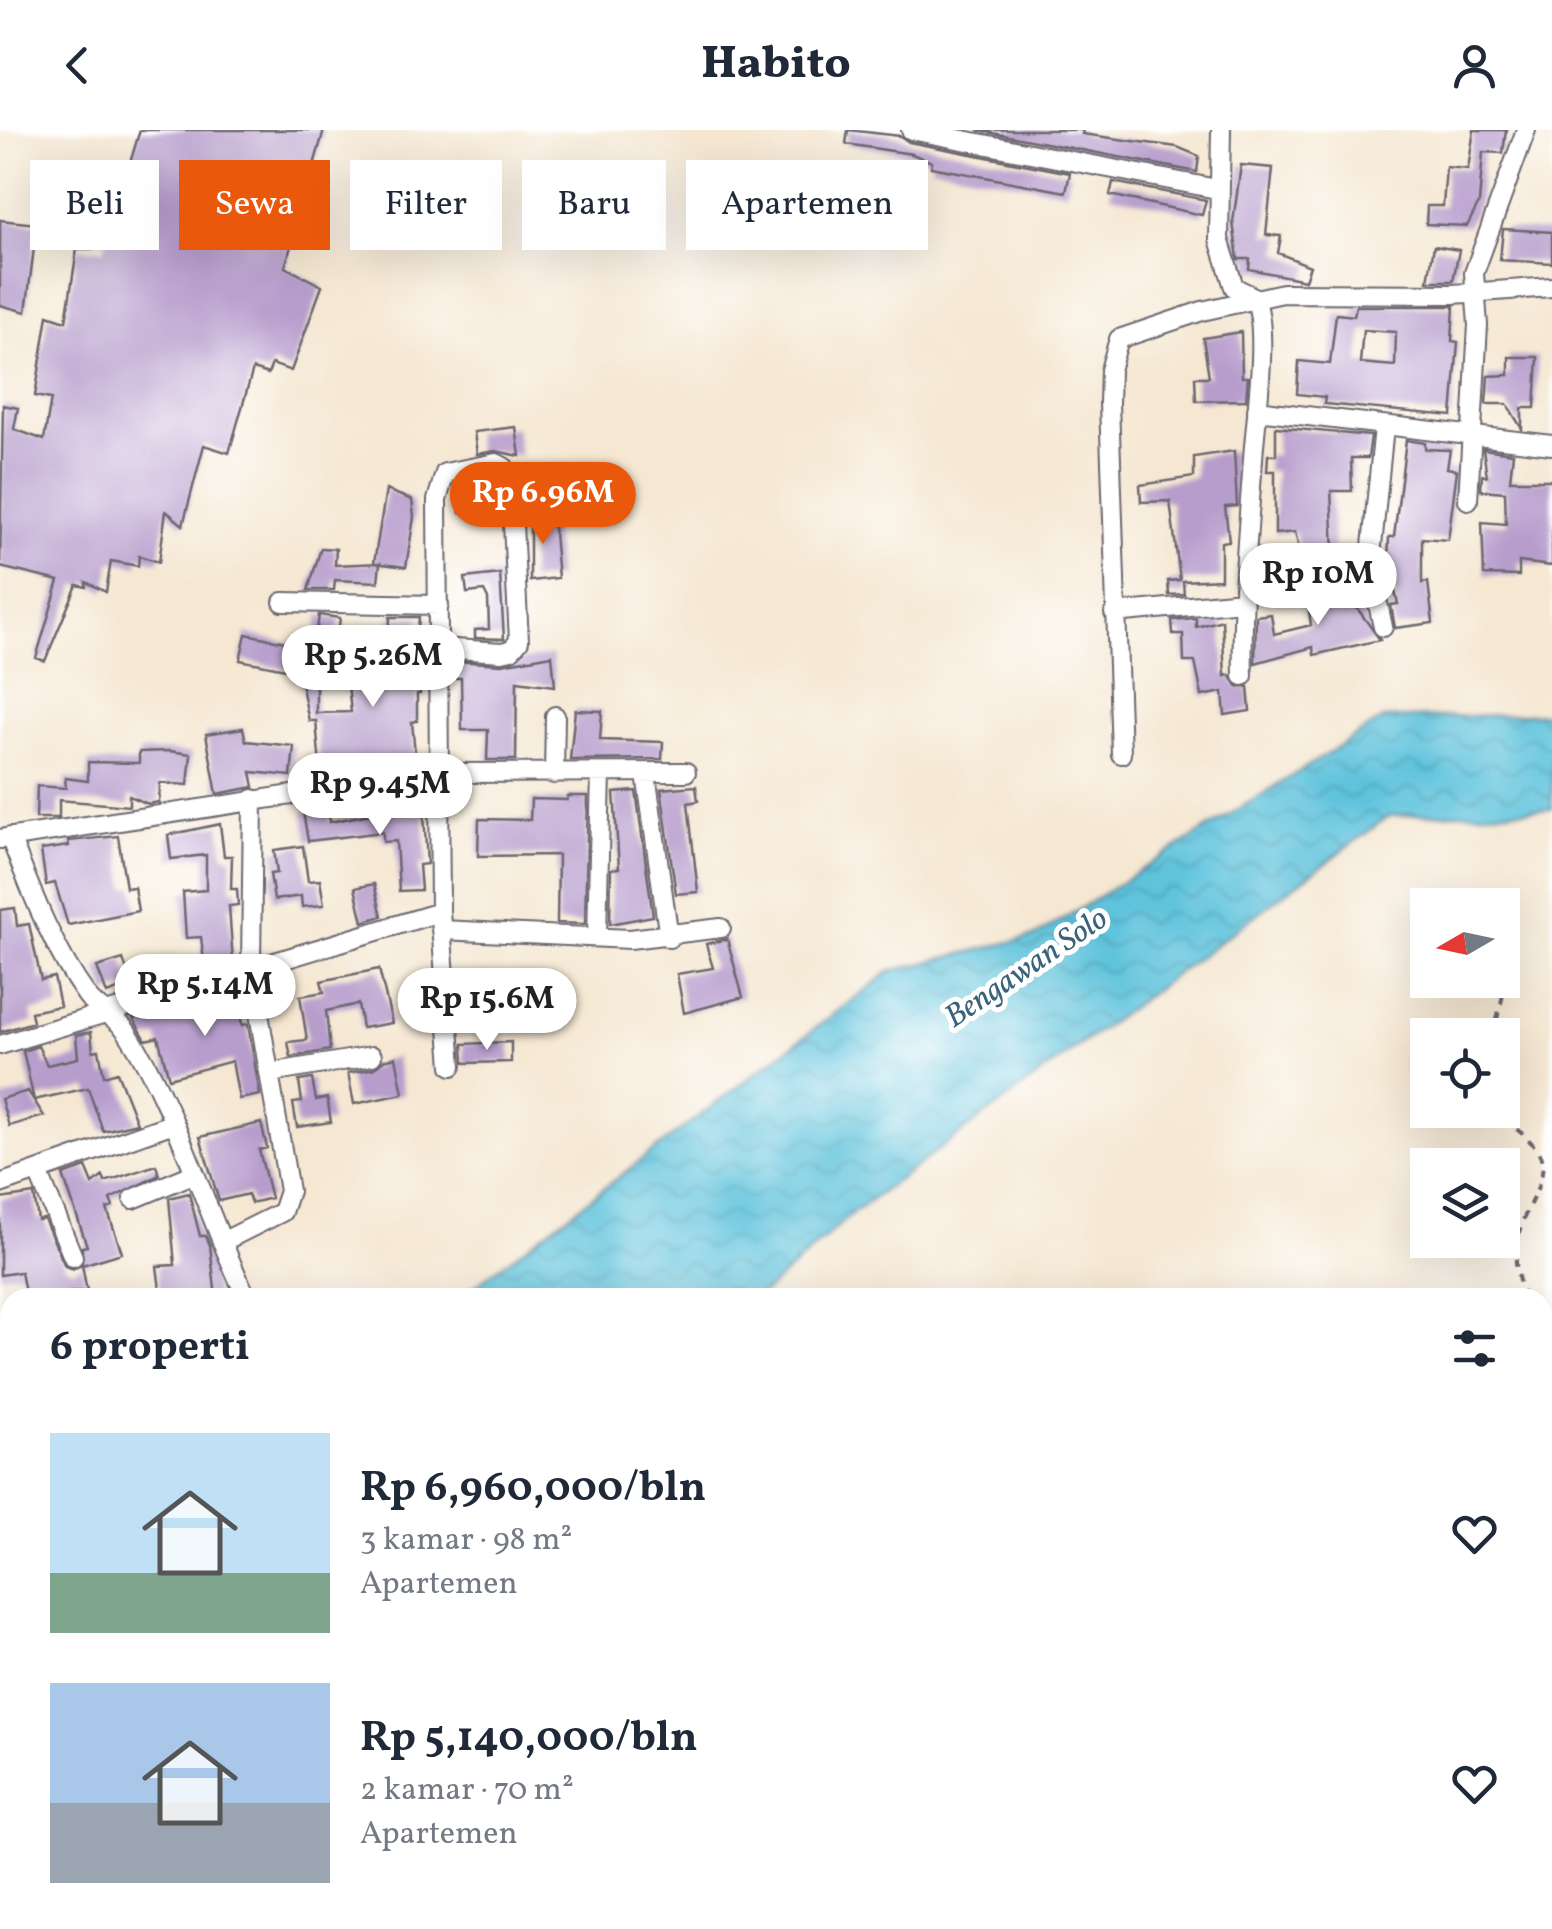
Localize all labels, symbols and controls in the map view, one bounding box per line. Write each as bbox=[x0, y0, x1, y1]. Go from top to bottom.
text: Habito bbox=[701, 34, 851, 97]
icon: back bbox=[50, 38, 105, 93]
icon: person bbox=[1447, 38, 1502, 93]
chip: Beli bbox=[30, 160, 159, 250]
chip: Sewa bbox=[179, 160, 330, 250]
chip: Filter bbox=[350, 160, 502, 250]
chip: Baru bbox=[522, 160, 666, 250]
chip: Apartemen bbox=[686, 160, 928, 250]
pin: Rp 6.96M bbox=[440, 462, 646, 547]
text: Rp 6.96M bbox=[472, 472, 614, 516]
pin: Rp 10M bbox=[1237, 543, 1399, 628]
text: Rp 10M bbox=[1262, 553, 1374, 597]
pin: Rp 5.26M bbox=[270, 625, 476, 710]
text: Rp 5.26M bbox=[304, 635, 442, 679]
pin: Rp 9.45M bbox=[277, 753, 483, 838]
text: Rp 9.45M bbox=[309, 763, 451, 807]
north arrow bbox=[1410, 888, 1520, 998]
map controls bbox=[1410, 888, 1520, 1258]
water label: Bengawan Solo bbox=[937, 898, 1118, 1040]
pin: Rp 5.14M bbox=[102, 954, 308, 1039]
text: Rp 5.14M bbox=[137, 964, 273, 1008]
pin: Rp 15.6M bbox=[384, 968, 590, 1053]
text: Rp 15.6M bbox=[420, 978, 554, 1022]
button: locate bbox=[1410, 1018, 1520, 1128]
button: layers bbox=[1410, 1148, 1520, 1258]
text: 6 properti bbox=[50, 1319, 250, 1378]
icon: filters bbox=[1447, 1321, 1502, 1376]
text: Rp 6,960,000/bln bbox=[360, 1460, 706, 1519]
icon: home bbox=[130, 1473, 250, 1593]
icon: heart bbox=[1447, 1506, 1502, 1561]
text: 3 kamar · 98 m² bbox=[360, 1519, 572, 1563]
text: Apartemen bbox=[360, 1563, 518, 1607]
text: Rp 5,140,000/bln bbox=[360, 1710, 698, 1769]
icon: home bbox=[130, 1723, 250, 1843]
icon: heart bbox=[1447, 1756, 1502, 1811]
text: 2 kamar · 70 m² bbox=[360, 1769, 574, 1813]
text: Apartemen bbox=[360, 1813, 518, 1857]

